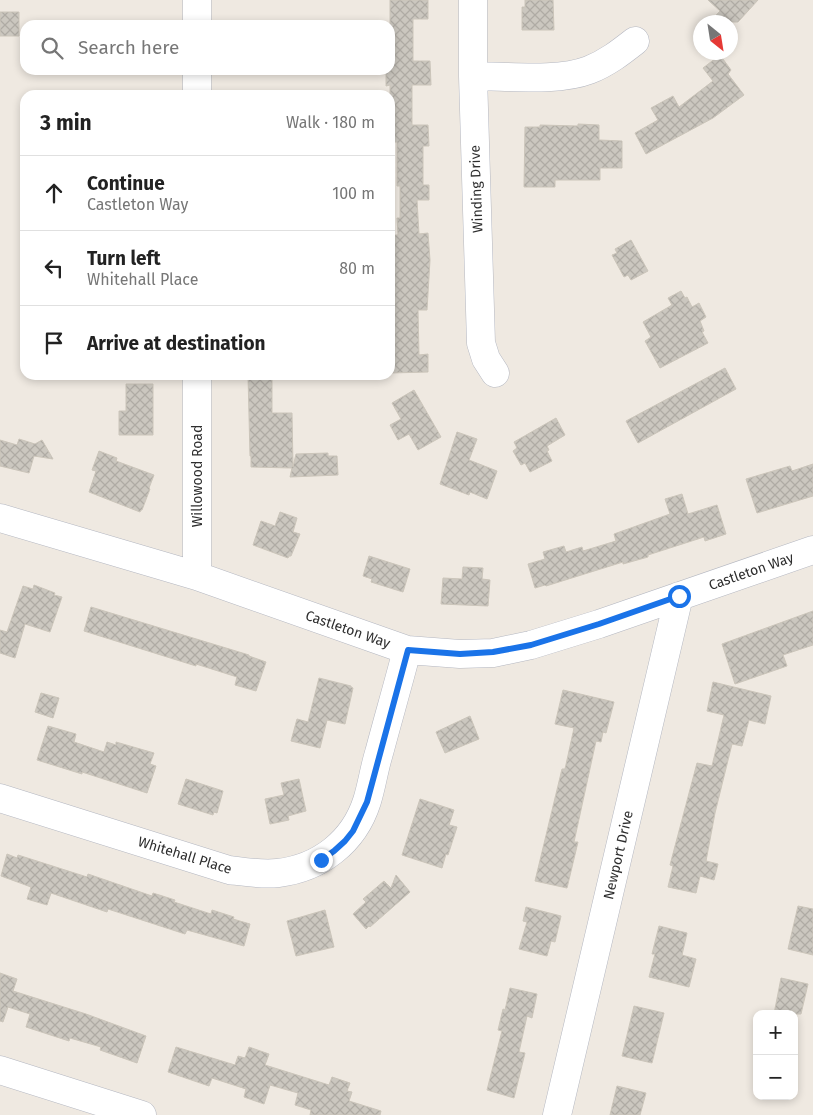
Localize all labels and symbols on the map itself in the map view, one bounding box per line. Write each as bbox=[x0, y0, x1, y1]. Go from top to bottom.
north arrow bbox=[693, 15, 738, 60]
street label: Winding Drive bbox=[466, 145, 487, 233]
street label: Willowood Road bbox=[189, 425, 206, 527]
street label: Castleton Way bbox=[706, 549, 796, 594]
route start bbox=[668, 585, 691, 608]
street label: Castleton Way bbox=[303, 607, 393, 652]
street label: Newport Drive bbox=[600, 809, 637, 901]
street label: Whitehall Place bbox=[136, 833, 234, 878]
route end bbox=[310, 849, 333, 872]

